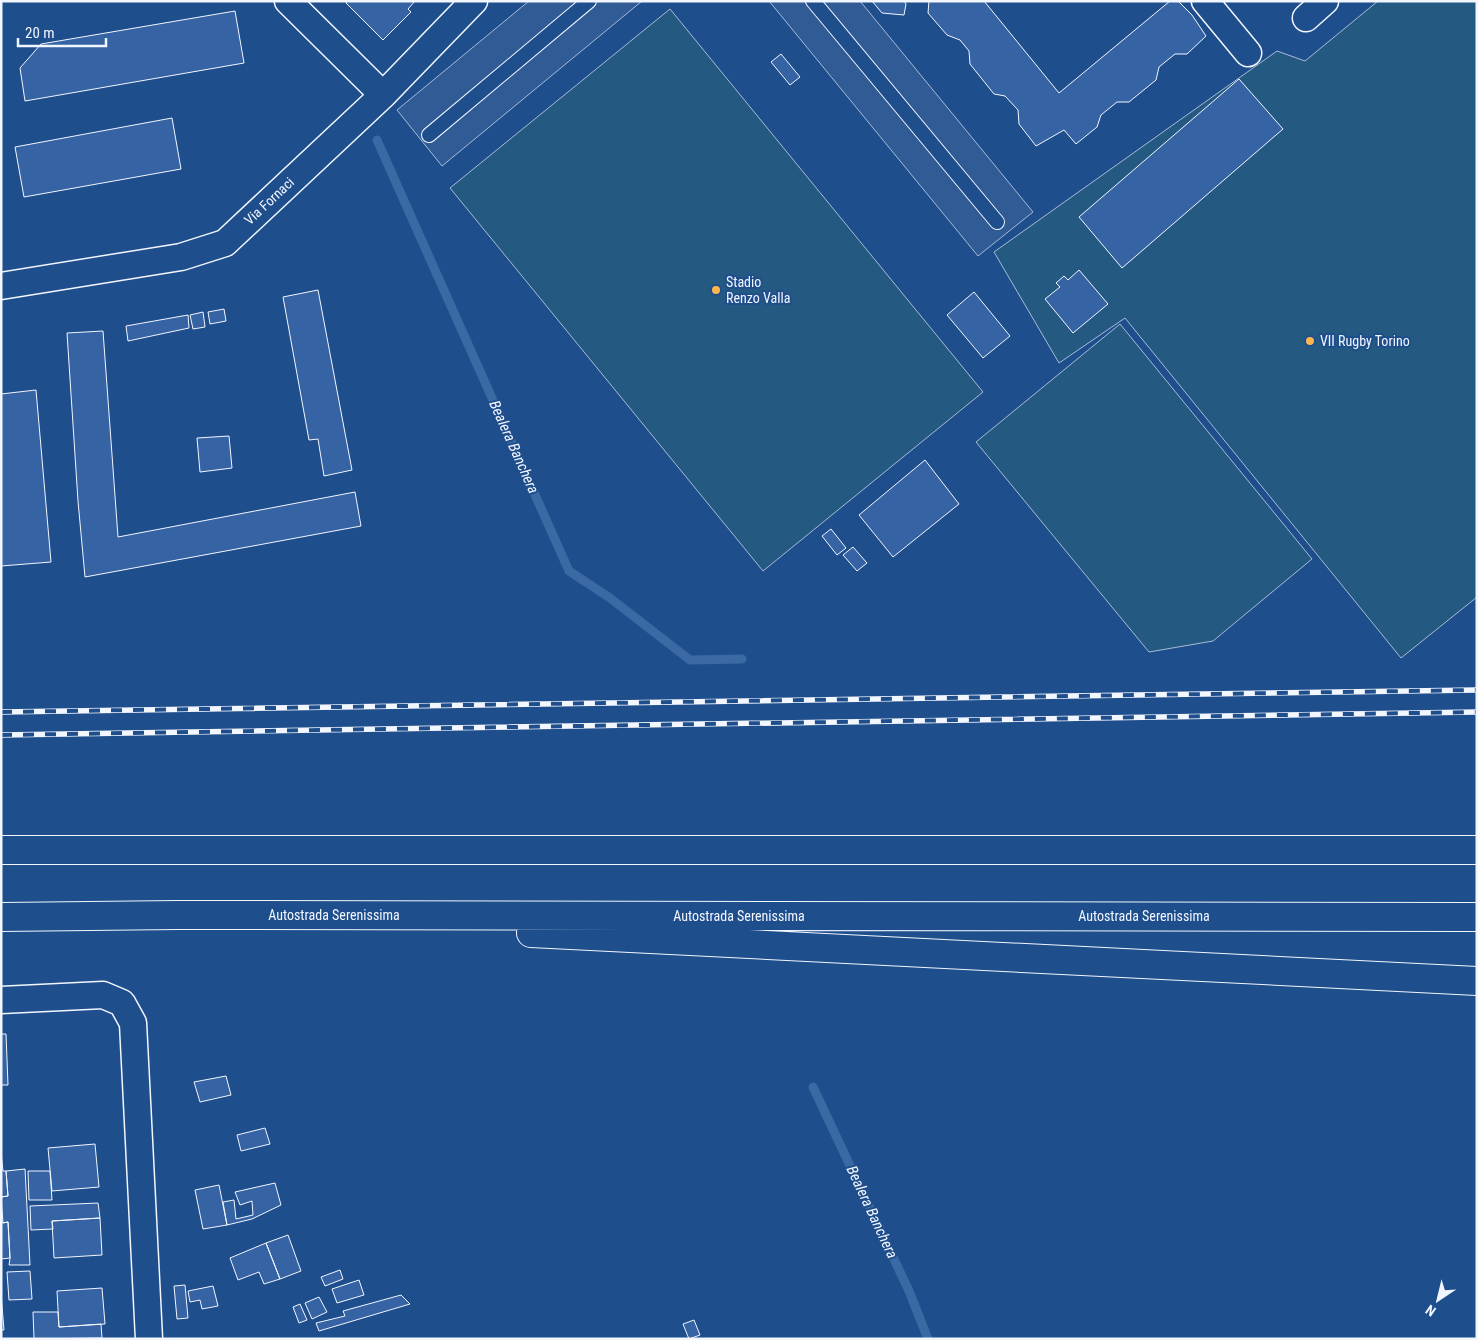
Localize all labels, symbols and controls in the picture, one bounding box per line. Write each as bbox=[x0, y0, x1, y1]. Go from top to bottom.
scale bar bbox=[18, 15, 105, 47]
text: 20 m bbox=[25, 24, 55, 42]
street label: Via Fornaci bbox=[241, 174, 297, 228]
place label: Stadio Renzo Valla bbox=[726, 274, 790, 306]
marker: Stadio Renzo Valla bbox=[710, 284, 722, 296]
place label: VII Rugby Torino bbox=[1320, 333, 1410, 349]
marker: VII Rugby Torino bbox=[1304, 335, 1316, 347]
water label: Bealera Banchera bbox=[485, 398, 543, 496]
street label: Autostrada Serenissima bbox=[268, 907, 400, 923]
street label: Autostrada Serenissima bbox=[673, 908, 805, 924]
street label: Autostrada Serenissima bbox=[1078, 908, 1210, 924]
water label: Bealera Banchera bbox=[843, 1163, 901, 1261]
north arrow bbox=[1413, 1275, 1463, 1325]
text: N bbox=[1422, 1302, 1439, 1320]

